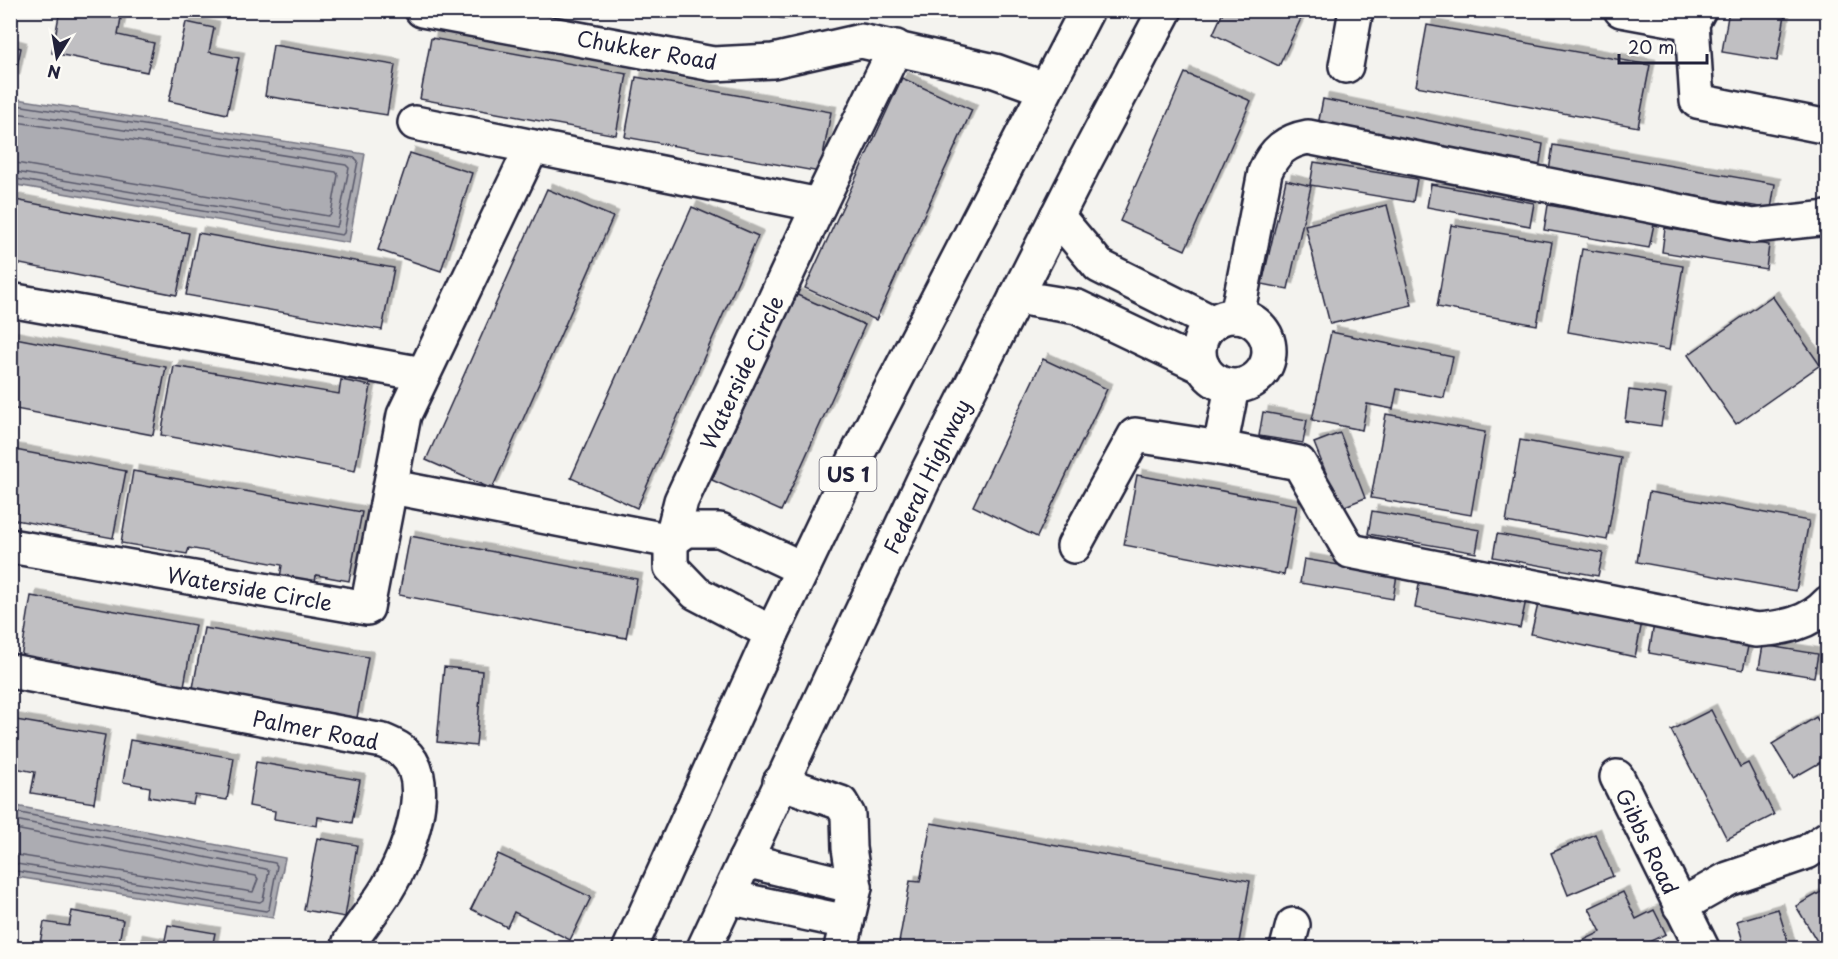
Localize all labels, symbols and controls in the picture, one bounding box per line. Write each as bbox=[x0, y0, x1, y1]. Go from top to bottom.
street label: Chukker Road bbox=[574, 21, 720, 77]
north arrow bbox=[27, 27, 87, 87]
scale bar bbox=[1619, 27, 1708, 65]
text: 20 m bbox=[1628, 33, 1674, 60]
text: N bbox=[45, 60, 62, 86]
street label: Waterside Circle bbox=[691, 289, 791, 455]
street label: Federal Highway bbox=[875, 393, 977, 559]
road number: US 1 bbox=[820, 457, 876, 491]
street label: Waterside Circle bbox=[165, 558, 335, 618]
street label: Palmer Road bbox=[250, 701, 382, 757]
street label: Gibbs Road bbox=[1608, 782, 1688, 900]

